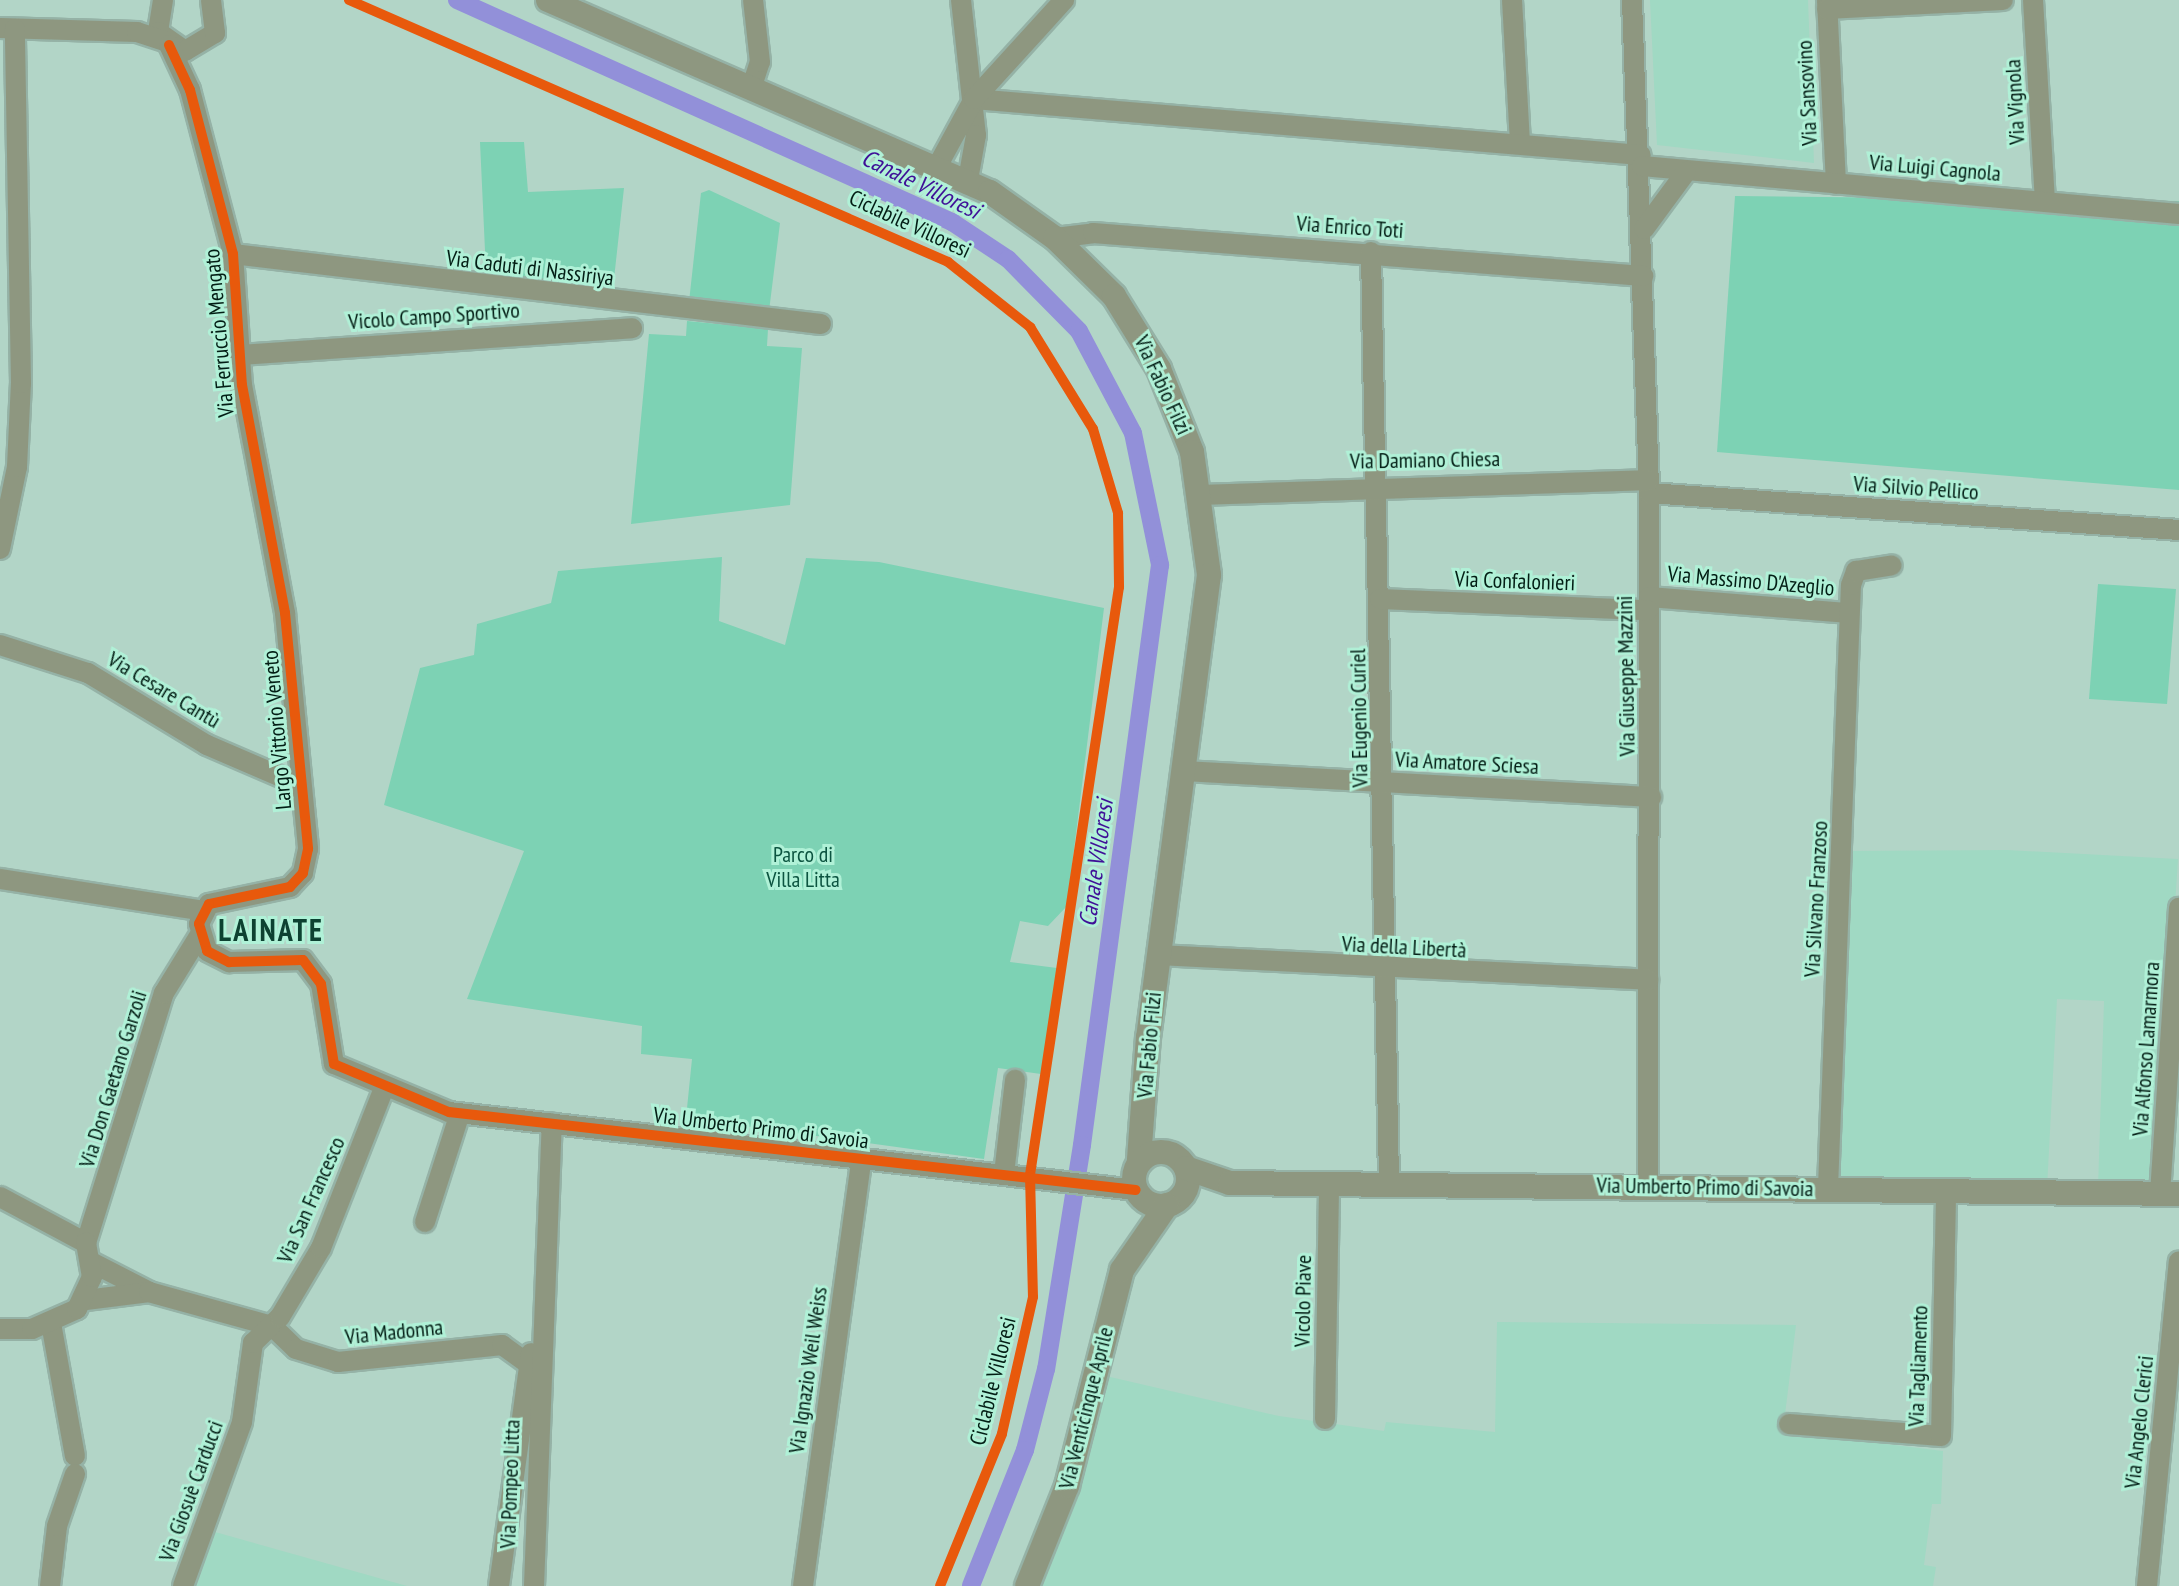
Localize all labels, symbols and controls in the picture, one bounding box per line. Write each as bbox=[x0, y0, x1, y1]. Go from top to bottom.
street label: Via Sansovino bbox=[1791, 40, 1823, 146]
street label: Via Vignola bbox=[2000, 58, 2030, 146]
water label: Canale Villoresi bbox=[857, 143, 985, 225]
street label: Via Luigi Cagnola bbox=[1868, 149, 2002, 187]
street label: Ciclabile Villoresi bbox=[845, 184, 975, 264]
street label: Via Enrico Toti bbox=[1295, 210, 1405, 244]
street label: Via Caduti di Nassiriya bbox=[445, 245, 615, 291]
street label: Via Ferruccio Mengato bbox=[198, 248, 240, 418]
street label: Vicolo Campo Sportivo bbox=[347, 297, 521, 335]
street label: Via Fabio Filzi bbox=[1129, 331, 1197, 439]
street label: Via Damiano Chiesa bbox=[1350, 445, 1500, 475]
street label: Via Silvio Pellico bbox=[1852, 470, 1980, 506]
street label: Via Massimo D'Azeglio bbox=[1666, 561, 1836, 601]
street label: Via Confalonieri bbox=[1454, 566, 1576, 596]
street label: Via Giuseppe Mazzini bbox=[1611, 595, 1641, 757]
street label: Via Cesare Cantù bbox=[103, 646, 225, 734]
street label: Via Eugenio Curiel bbox=[1345, 648, 1373, 788]
street label: Largo Vittorio Veneto bbox=[257, 649, 297, 811]
street label: Via Amatore Sciesa bbox=[1394, 746, 1540, 780]
water label: Canale Villoresi bbox=[1073, 797, 1119, 929]
street label: Via Silvano Franzoso bbox=[1799, 820, 1833, 978]
park label: Parco di Villa Litta bbox=[766, 841, 840, 892]
district label: LAINATE bbox=[218, 912, 324, 948]
street label: Via della Libertà bbox=[1341, 931, 1467, 963]
street label: Via Alfonso Lamarmora bbox=[2127, 960, 2165, 1138]
street label: Via Don Gaetano Garzoli bbox=[73, 987, 153, 1171]
street label: Via Fabio Filzi bbox=[1131, 991, 1167, 1099]
street label: Via Umberto Primo di Savoia bbox=[652, 1102, 870, 1154]
street label: Via San Francesco bbox=[271, 1133, 351, 1267]
street label: Via Umberto Primo di Savoia bbox=[1596, 1172, 1814, 1202]
street label: Vicolo Piave bbox=[1289, 1255, 1317, 1347]
street label: Via Ignazio Weil Weiss bbox=[783, 1285, 833, 1455]
street label: Via Tagliamento bbox=[1903, 1305, 1933, 1427]
street label: Via Madonna bbox=[344, 1314, 444, 1350]
street label: Ciclabile Villoresi bbox=[964, 1314, 1022, 1448]
street label: Via Venticinque Aprile bbox=[1053, 1324, 1119, 1492]
street label: Via Angelo Clerici bbox=[2119, 1354, 2159, 1490]
street label: Via Giosuè Carducci bbox=[153, 1417, 229, 1565]
street label: Via Pompeo Litta bbox=[495, 1419, 525, 1549]

